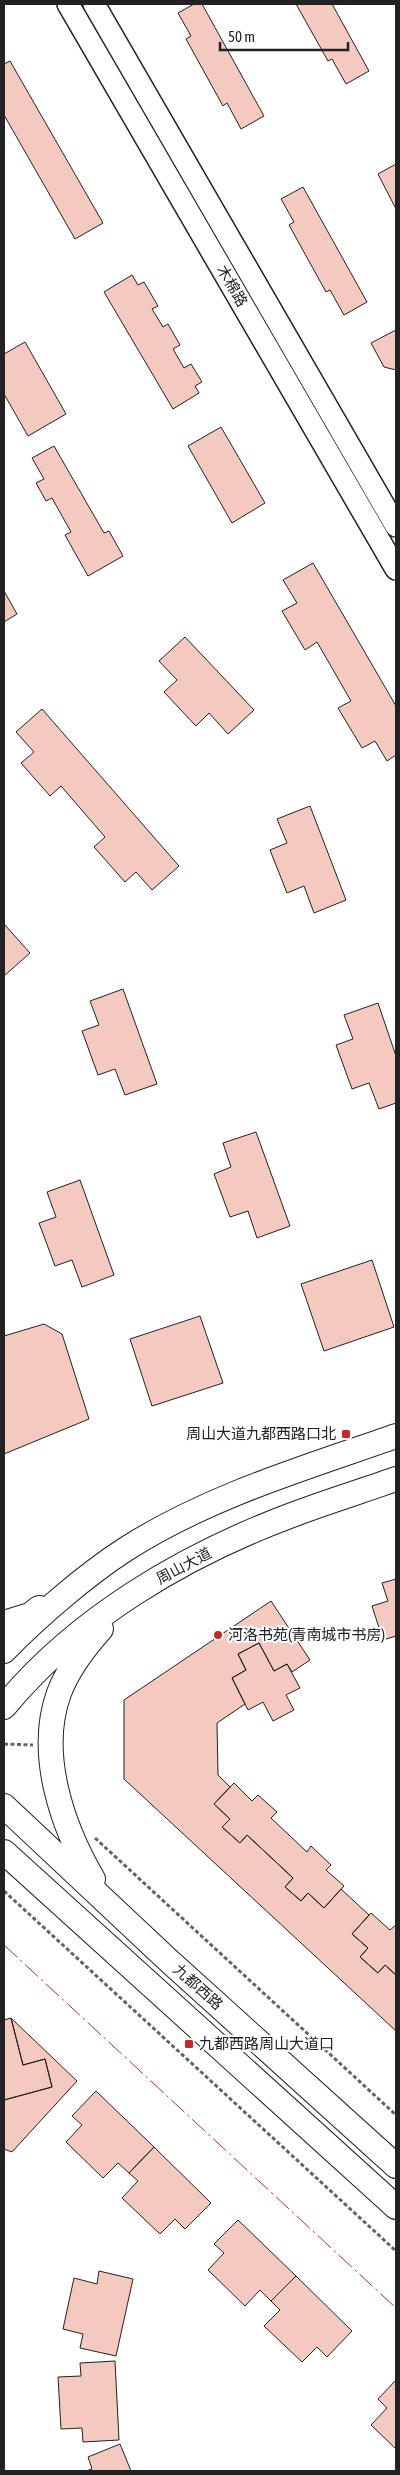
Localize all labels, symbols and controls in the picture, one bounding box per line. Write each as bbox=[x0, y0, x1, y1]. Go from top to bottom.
scale bar bbox=[220, 20, 348, 52]
text: 50 m bbox=[228, 28, 255, 45]
street label: 木棉路 bbox=[214, 262, 251, 309]
place label: 周山大道九都西路口北 bbox=[186, 1425, 336, 1442]
marker: 周山大道九都西路口北 bbox=[340, 1428, 352, 1440]
street label: 周山大道 bbox=[153, 1544, 214, 1587]
place label: 河洛书苑(青南城市书房) bbox=[228, 1626, 385, 1643]
marker: 河洛书苑(青南城市书房) bbox=[212, 1629, 224, 1641]
street label: 九都西路 bbox=[170, 1960, 226, 2013]
place label: 九都西路周山大道口 bbox=[199, 2035, 334, 2052]
marker: 九都西路周山大道口 bbox=[183, 2038, 195, 2050]

